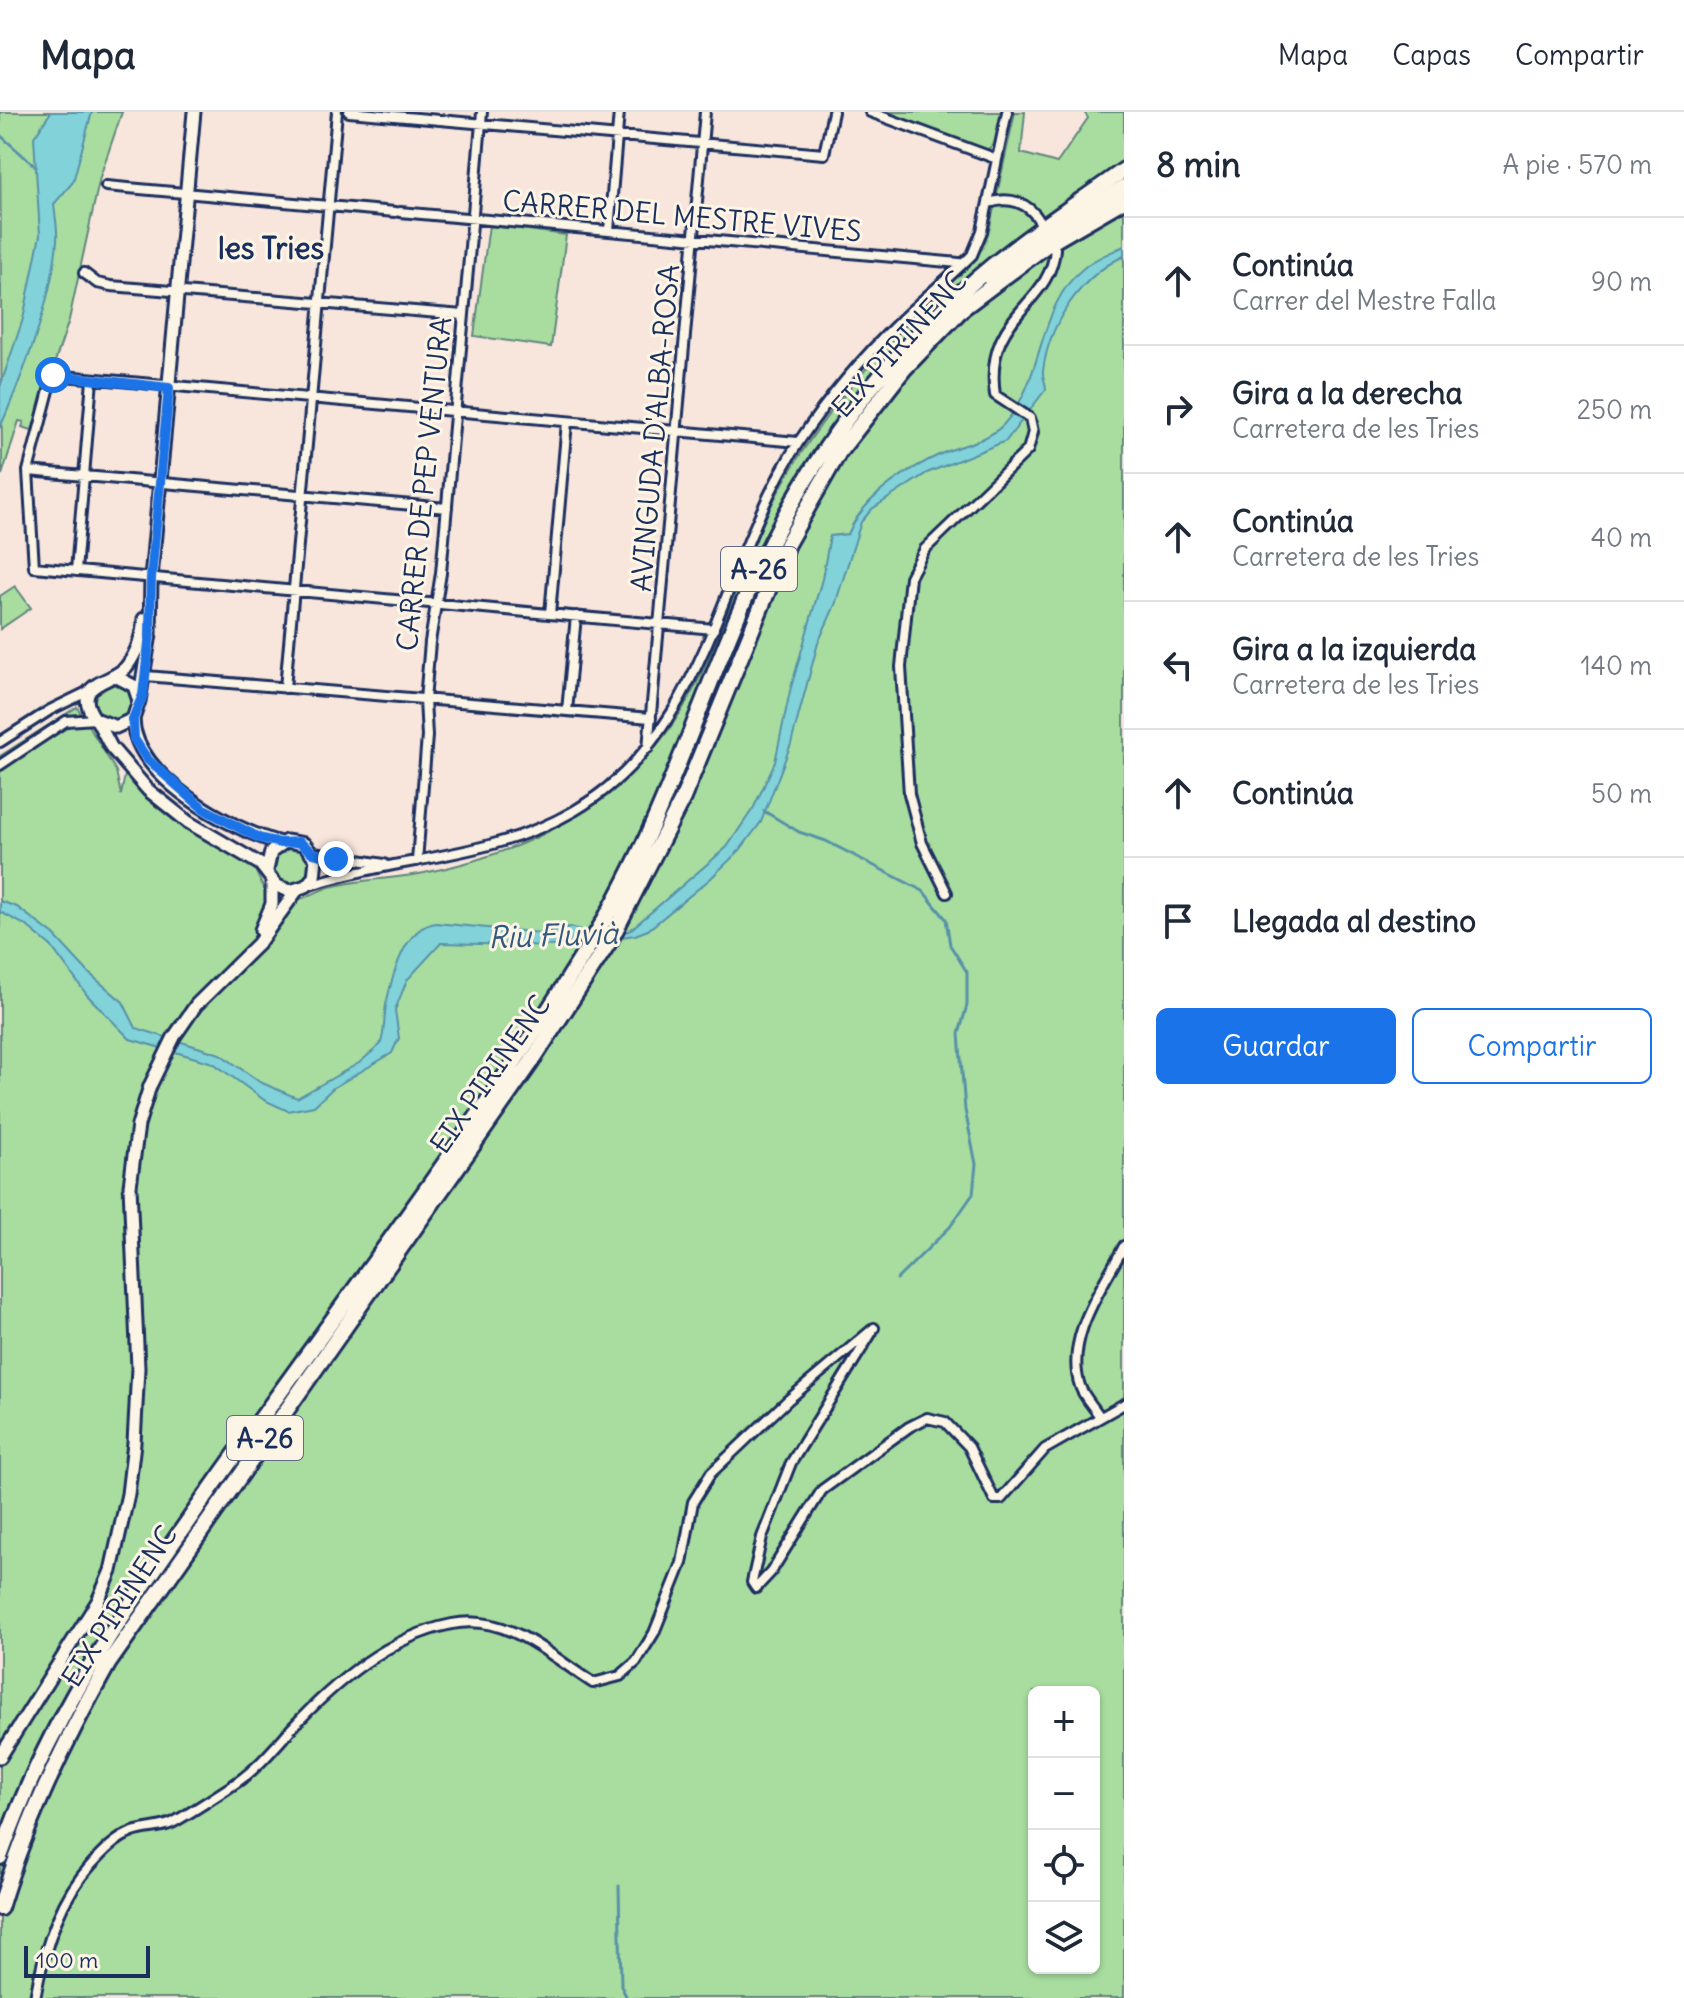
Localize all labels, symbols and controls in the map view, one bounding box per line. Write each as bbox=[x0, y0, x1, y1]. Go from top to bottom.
text: Mapa bbox=[40, 32, 136, 79]
text: Mapa bbox=[1278, 37, 1348, 73]
text: Capas bbox=[1392, 37, 1471, 73]
text: Compartir bbox=[1515, 37, 1644, 73]
text: 8 min bbox=[1156, 143, 1241, 186]
text: A pie · 570 m bbox=[1503, 148, 1652, 181]
street label: CARRER DEL MESTRE VIVES bbox=[501, 182, 863, 250]
district label: les Tries bbox=[218, 229, 324, 267]
text: Continúa bbox=[1232, 246, 1354, 284]
icon: ahead bbox=[1156, 259, 1200, 303]
street label: AVINGUDA D'ALBA-ROSA bbox=[623, 263, 687, 593]
street label: EIX PIRINENC bbox=[824, 263, 974, 425]
text: 90 m bbox=[1591, 265, 1652, 298]
text: Carrer del Mestre Falla bbox=[1232, 284, 1497, 317]
street label: CARRER DE PEP VENTURA bbox=[389, 315, 459, 653]
route start bbox=[35, 357, 71, 393]
text: Gira a la derecha bbox=[1232, 374, 1463, 412]
icon: right bbox=[1156, 387, 1200, 431]
text: 250 m bbox=[1577, 393, 1652, 426]
text: Carretera de les Tries bbox=[1232, 412, 1479, 445]
text: Continúa bbox=[1232, 502, 1354, 540]
icon: ahead bbox=[1156, 515, 1200, 559]
text: 40 m bbox=[1591, 521, 1652, 554]
text: Carretera de les Tries bbox=[1232, 540, 1479, 573]
road number: A-26 bbox=[721, 547, 797, 591]
text: Gira a la izquierda bbox=[1232, 630, 1476, 668]
icon: left bbox=[1156, 643, 1200, 687]
text: 140 m bbox=[1581, 649, 1652, 682]
text: Carretera de les Tries bbox=[1232, 668, 1479, 701]
icon: ahead bbox=[1156, 771, 1200, 815]
text: Continúa bbox=[1232, 774, 1354, 812]
text: 50 m bbox=[1591, 777, 1652, 810]
route end bbox=[318, 841, 354, 877]
icon: arrive bbox=[1156, 899, 1200, 943]
text: Llegada al destino bbox=[1232, 902, 1476, 940]
water label: Riu Fluvià bbox=[487, 914, 621, 956]
street label: EIX PIRINENC bbox=[422, 988, 558, 1160]
button: Guardar bbox=[1156, 1008, 1396, 1084]
button: Compartir bbox=[1412, 1008, 1652, 1084]
road number: A-26 bbox=[227, 1416, 303, 1460]
street label: EIX PIRINENC bbox=[53, 1518, 185, 1694]
map controls bbox=[1028, 1686, 1100, 1974]
button: + bbox=[1028, 1686, 1100, 1758]
button: − bbox=[1028, 1758, 1100, 1830]
button: locate bbox=[1028, 1830, 1100, 1902]
button: layers bbox=[1028, 1902, 1100, 1974]
scale bar bbox=[24, 1942, 150, 1978]
text: 100 m bbox=[36, 1946, 98, 1974]

